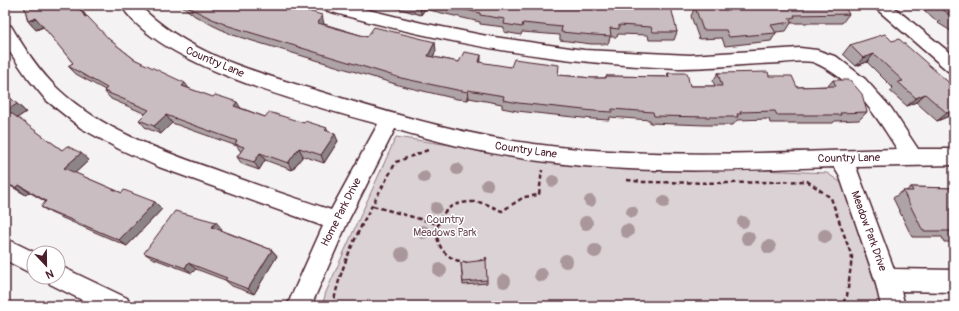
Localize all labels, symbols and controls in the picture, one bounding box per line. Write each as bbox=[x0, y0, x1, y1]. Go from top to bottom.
street label: Country Lane bbox=[184, 44, 247, 80]
street label: Country Lane bbox=[494, 139, 558, 161]
street label: Country Lane bbox=[818, 151, 881, 165]
street label: Home Park Drive bbox=[318, 175, 364, 248]
street label: Meadow Park Drive bbox=[848, 189, 890, 273]
park label: Country Meadows Park bbox=[413, 213, 477, 239]
north arrow bbox=[26, 245, 66, 285]
text: N bbox=[43, 266, 55, 281]

